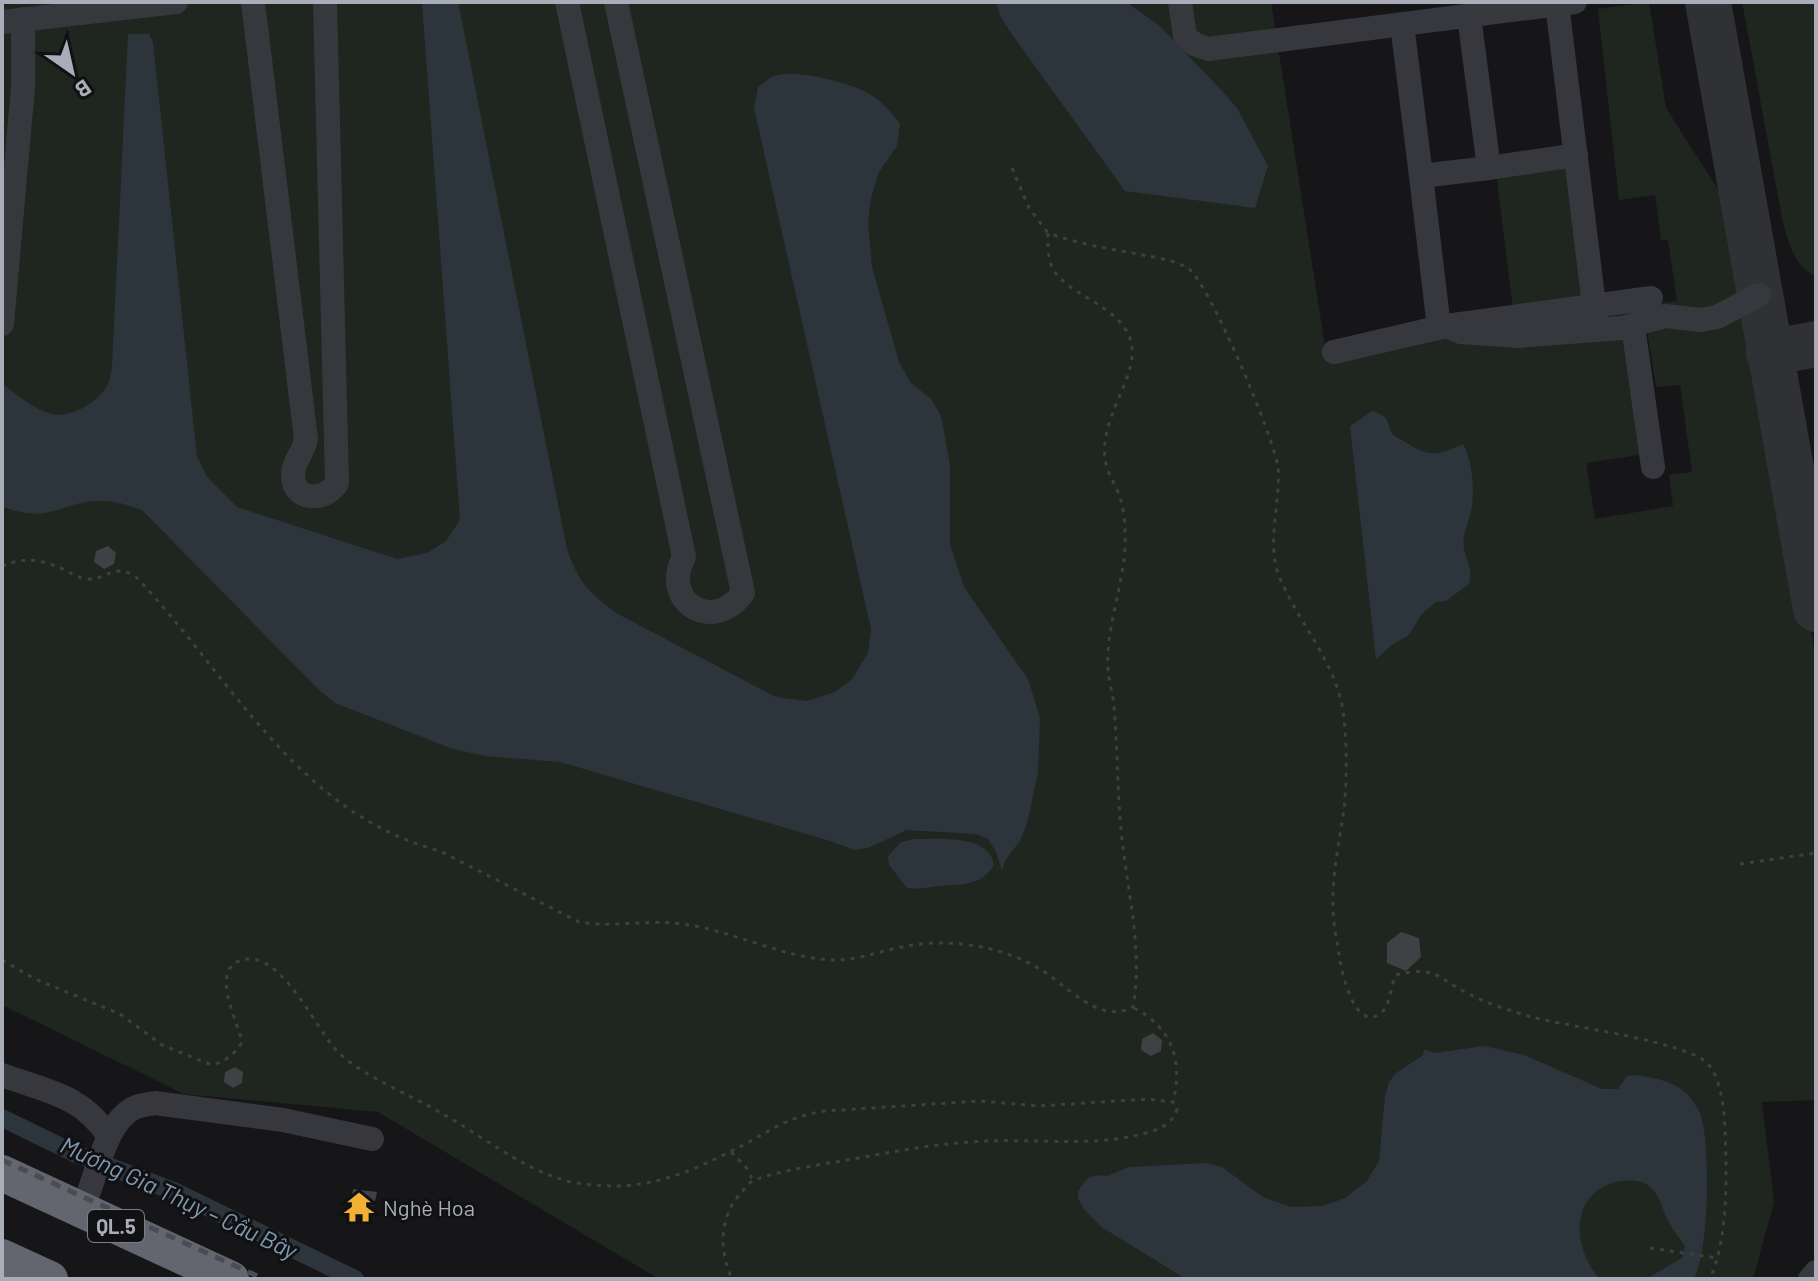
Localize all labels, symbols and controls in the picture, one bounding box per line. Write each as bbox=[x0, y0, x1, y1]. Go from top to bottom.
north arrow bbox=[32, 32, 112, 112]
text: B bbox=[71, 75, 97, 104]
water label: Mương Gia Thụy – Cầu Bây bbox=[56, 1129, 303, 1265]
temple icon: Nghè Hoa bbox=[342, 1190, 376, 1224]
place label: Nghè Hoa bbox=[383, 1194, 475, 1220]
road number: QL.5 bbox=[88, 1210, 144, 1242]

